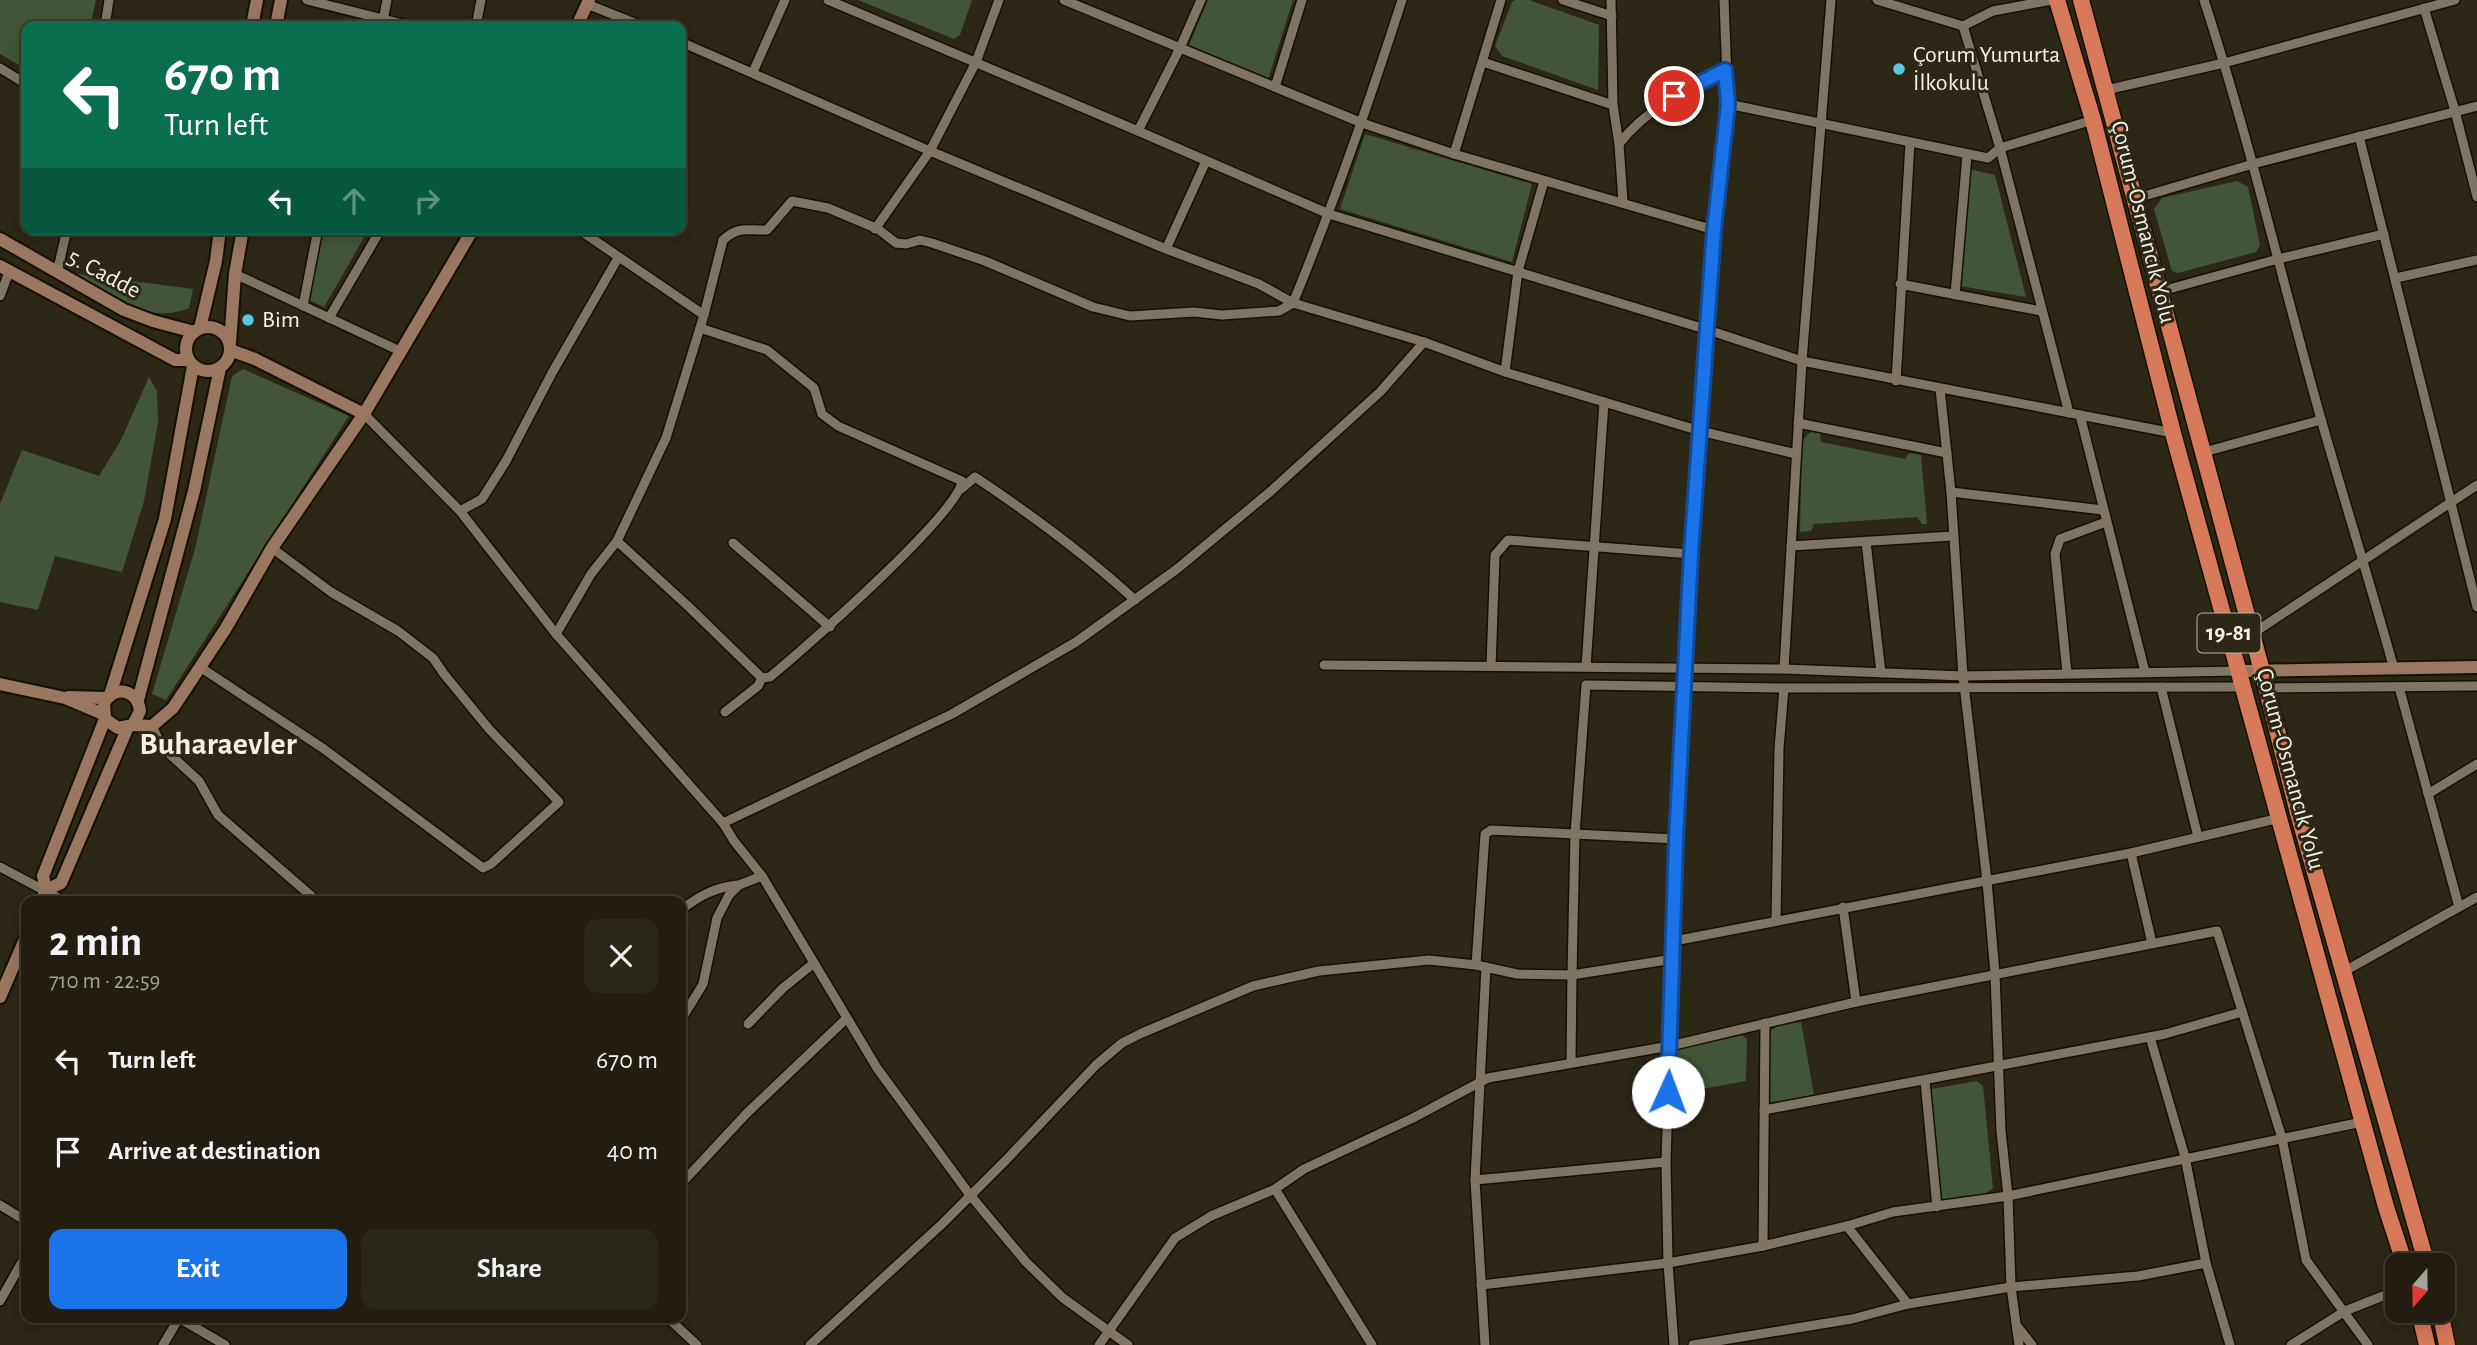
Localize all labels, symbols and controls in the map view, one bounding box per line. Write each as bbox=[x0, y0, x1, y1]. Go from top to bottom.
place label: Çorum Yumurta İlkokulu bbox=[1913, 43, 2060, 95]
icon: left bbox=[49, 49, 140, 140]
text: 670 m bbox=[164, 51, 281, 100]
marker: Çorum Yumurta İlkokulu bbox=[1891, 61, 1907, 77]
pin bbox=[1644, 66, 1704, 126]
icon: arrive bbox=[1655, 77, 1693, 115]
text: Turn left bbox=[164, 109, 268, 141]
street label: Çorum-Osmancık Yolu bbox=[2106, 118, 2180, 326]
icon: left bbox=[262, 182, 300, 220]
icon: ahead bbox=[335, 182, 373, 220]
icon: right bbox=[408, 182, 446, 220]
street label: 5. Cadde bbox=[64, 245, 144, 303]
place label: Bim bbox=[262, 308, 300, 332]
marker: Bim bbox=[240, 312, 256, 328]
road number: 19-81 bbox=[2198, 614, 2260, 652]
street label: Çorum-Osmancık Yolu bbox=[2252, 666, 2328, 872]
district label: Buharaevler bbox=[139, 728, 297, 760]
button: close bbox=[584, 919, 658, 993]
text: 2 min bbox=[49, 921, 142, 963]
text: 710 m · 22:59 bbox=[49, 970, 160, 993]
icon: left bbox=[49, 1042, 87, 1080]
text: Turn left bbox=[108, 1047, 196, 1073]
text: 670 m bbox=[596, 1047, 658, 1073]
position arrow bbox=[1631, 1055, 1705, 1129]
icon: arrive bbox=[49, 1133, 87, 1171]
text: Arrive at destination bbox=[108, 1138, 321, 1164]
text: 40 m bbox=[607, 1138, 658, 1164]
button: Exit bbox=[49, 1229, 347, 1309]
button: Share bbox=[361, 1229, 658, 1309]
north arrow bbox=[2385, 1253, 2455, 1323]
map controls bbox=[2385, 1253, 2455, 1323]

